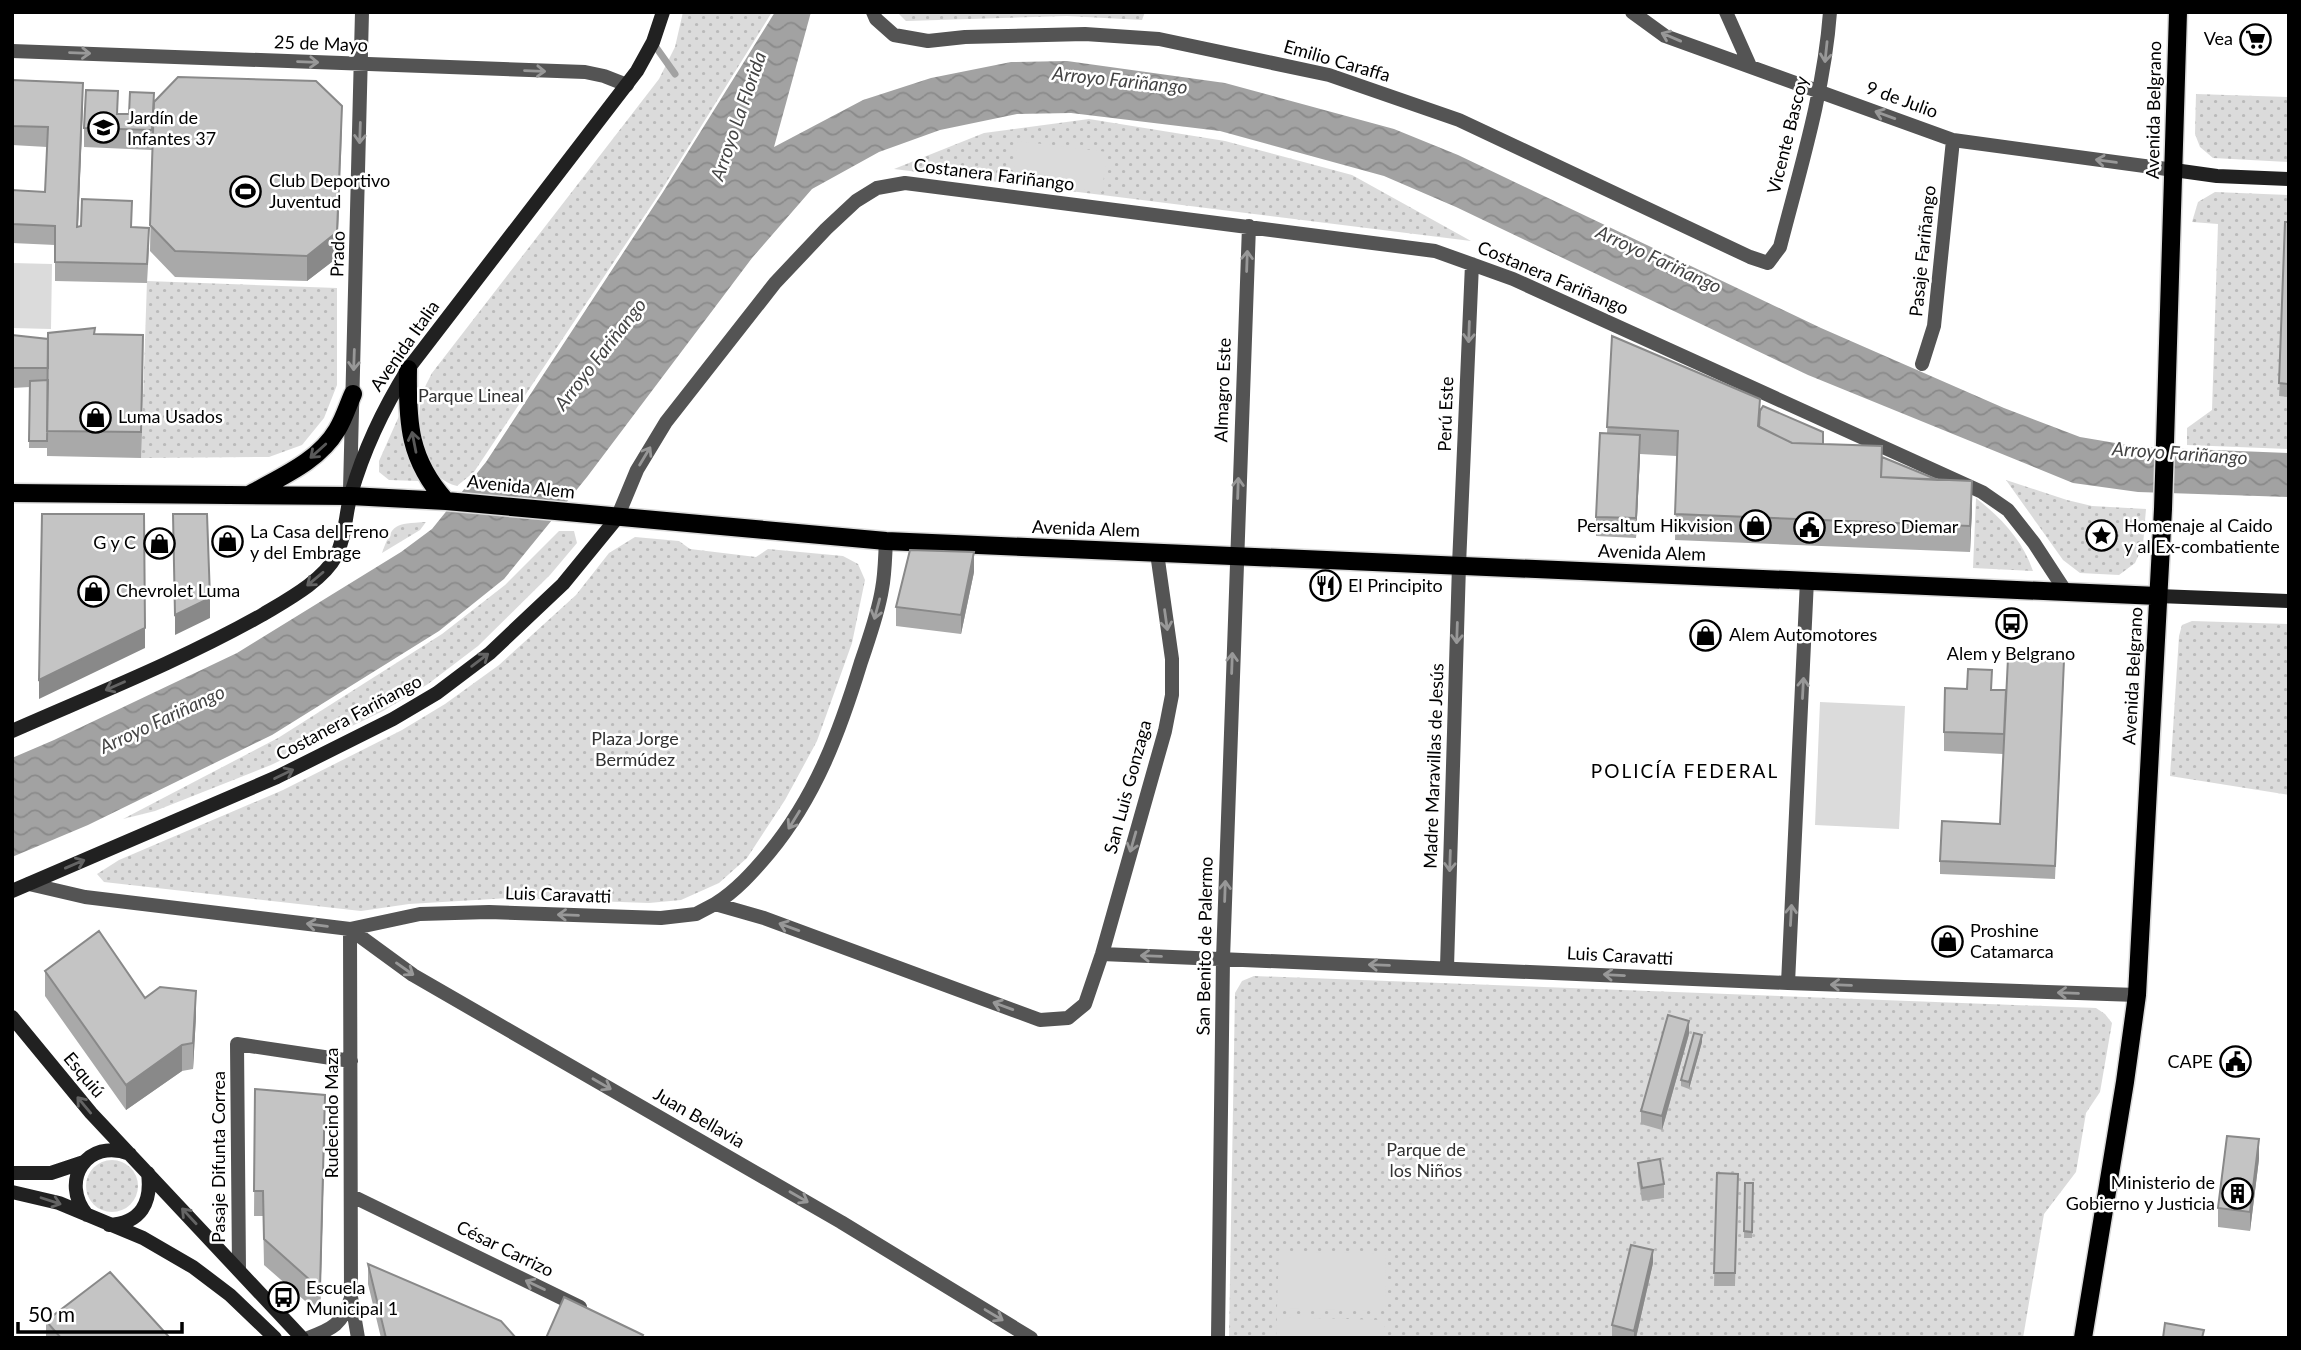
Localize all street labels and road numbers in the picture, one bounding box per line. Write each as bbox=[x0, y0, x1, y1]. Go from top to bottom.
street label: 25 de Mayo bbox=[274, 30, 368, 56]
street label: Emilio Caraffa bbox=[1282, 34, 1393, 86]
street label: Avenida Belgrano bbox=[2141, 41, 2165, 179]
street label: Vicente Bascoy bbox=[1762, 73, 1812, 196]
street label: 9 de Julio bbox=[1863, 76, 1941, 122]
street label: Costanera Fariñango bbox=[912, 153, 1076, 195]
street label: Pasaje Fariñango bbox=[1904, 184, 1940, 318]
street label: Prado bbox=[325, 230, 349, 277]
street label: Costanera Fariñango bbox=[1475, 235, 1632, 319]
street label: Avenida Italia bbox=[365, 296, 444, 395]
street label: Almagro Este bbox=[1209, 337, 1235, 443]
street label: Perú Este bbox=[1433, 376, 1457, 452]
street label: Avenida Alem bbox=[466, 469, 576, 503]
street label: Avenida Alem bbox=[1032, 515, 1140, 541]
street label: Avenida Alem bbox=[1598, 539, 1706, 565]
street label: Avenida Belgrano bbox=[2117, 606, 2147, 746]
street label: Madre Maravillas de Jesús bbox=[1418, 663, 1448, 869]
street label: Costanera Fariñango bbox=[272, 669, 425, 765]
street label: San Luis Gonzaga bbox=[1099, 718, 1155, 856]
street label: San Benito de Palermo bbox=[1191, 856, 1217, 1036]
street label: Luis Caravatti bbox=[505, 881, 612, 907]
street label: Luis Caravatti bbox=[1566, 941, 1674, 969]
street label: Esquiú bbox=[59, 1047, 110, 1102]
street label: Rudecindo Maza bbox=[320, 1048, 342, 1178]
street label: Pasaje Difunta Correa bbox=[207, 1071, 229, 1243]
street label: Juan Bellavia bbox=[650, 1082, 749, 1152]
street label: César Carrizo bbox=[453, 1215, 558, 1281]

